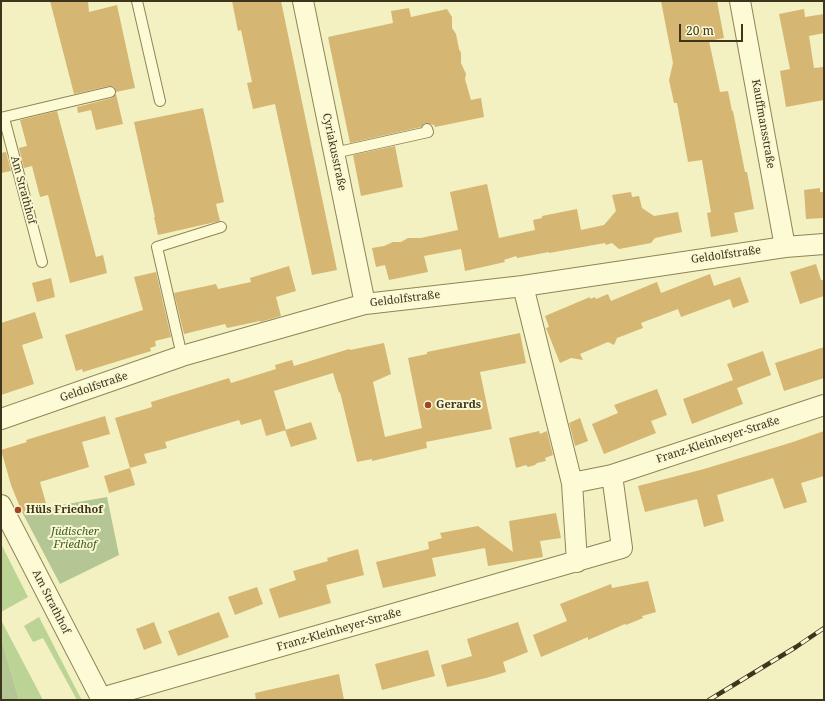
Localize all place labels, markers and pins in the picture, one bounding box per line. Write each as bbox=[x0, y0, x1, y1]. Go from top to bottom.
place label: Gerards bbox=[436, 398, 481, 412]
marker: Gerards bbox=[423, 400, 433, 410]
place label: Hüls Friedhof bbox=[26, 503, 103, 517]
marker: Hüls Friedhof bbox=[13, 505, 23, 515]

